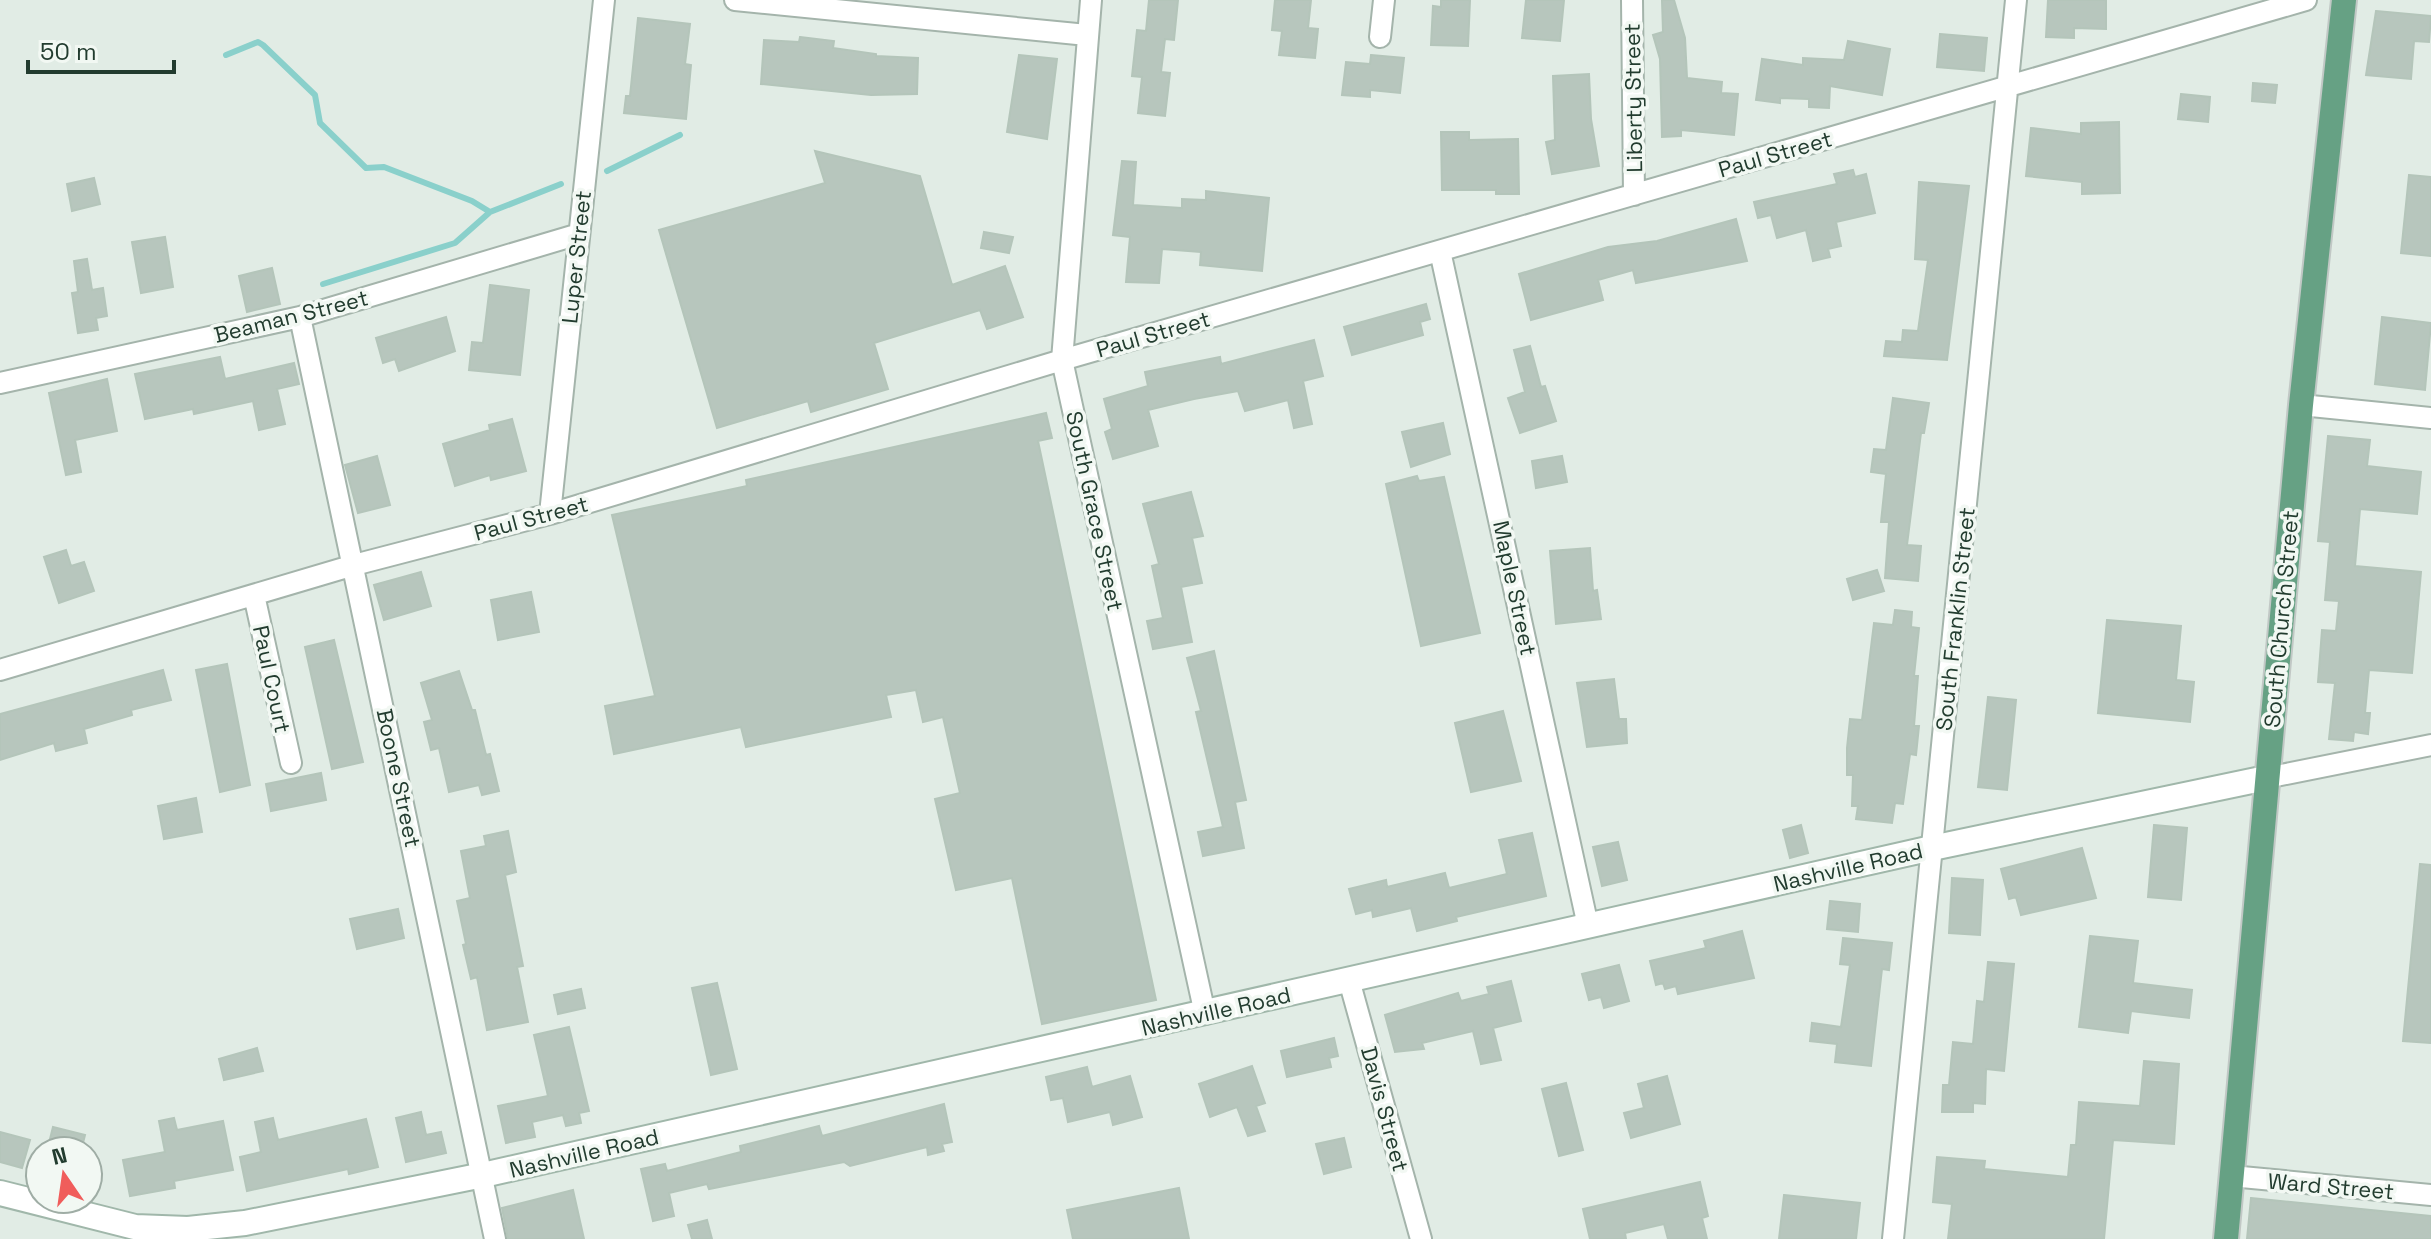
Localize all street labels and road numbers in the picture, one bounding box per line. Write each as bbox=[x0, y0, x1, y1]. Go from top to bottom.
street label: Liberty Street bbox=[1618, 23, 1648, 173]
street label: Paul Street bbox=[1715, 124, 1835, 184]
street label: Luper Street bbox=[555, 189, 597, 325]
street label: Beaman Street bbox=[211, 283, 371, 349]
street label: Paul Street bbox=[1093, 304, 1213, 364]
street label: South Grace Street bbox=[1060, 408, 1130, 614]
street label: Paul Street bbox=[471, 489, 591, 547]
street label: South Franklin Street bbox=[1929, 506, 1981, 732]
street label: South Church Street bbox=[2258, 509, 2304, 729]
street label: Maple Street bbox=[1487, 518, 1543, 658]
street label: Paul Court bbox=[247, 623, 297, 735]
street label: Boone Street bbox=[371, 706, 427, 850]
street label: Nashville Road bbox=[1770, 836, 1926, 898]
street label: Nashville Road bbox=[1138, 980, 1294, 1042]
street label: Davis Street bbox=[1355, 1043, 1415, 1175]
street label: Nashville Road bbox=[506, 1122, 662, 1184]
street label: Ward Street bbox=[2267, 1167, 2395, 1205]

